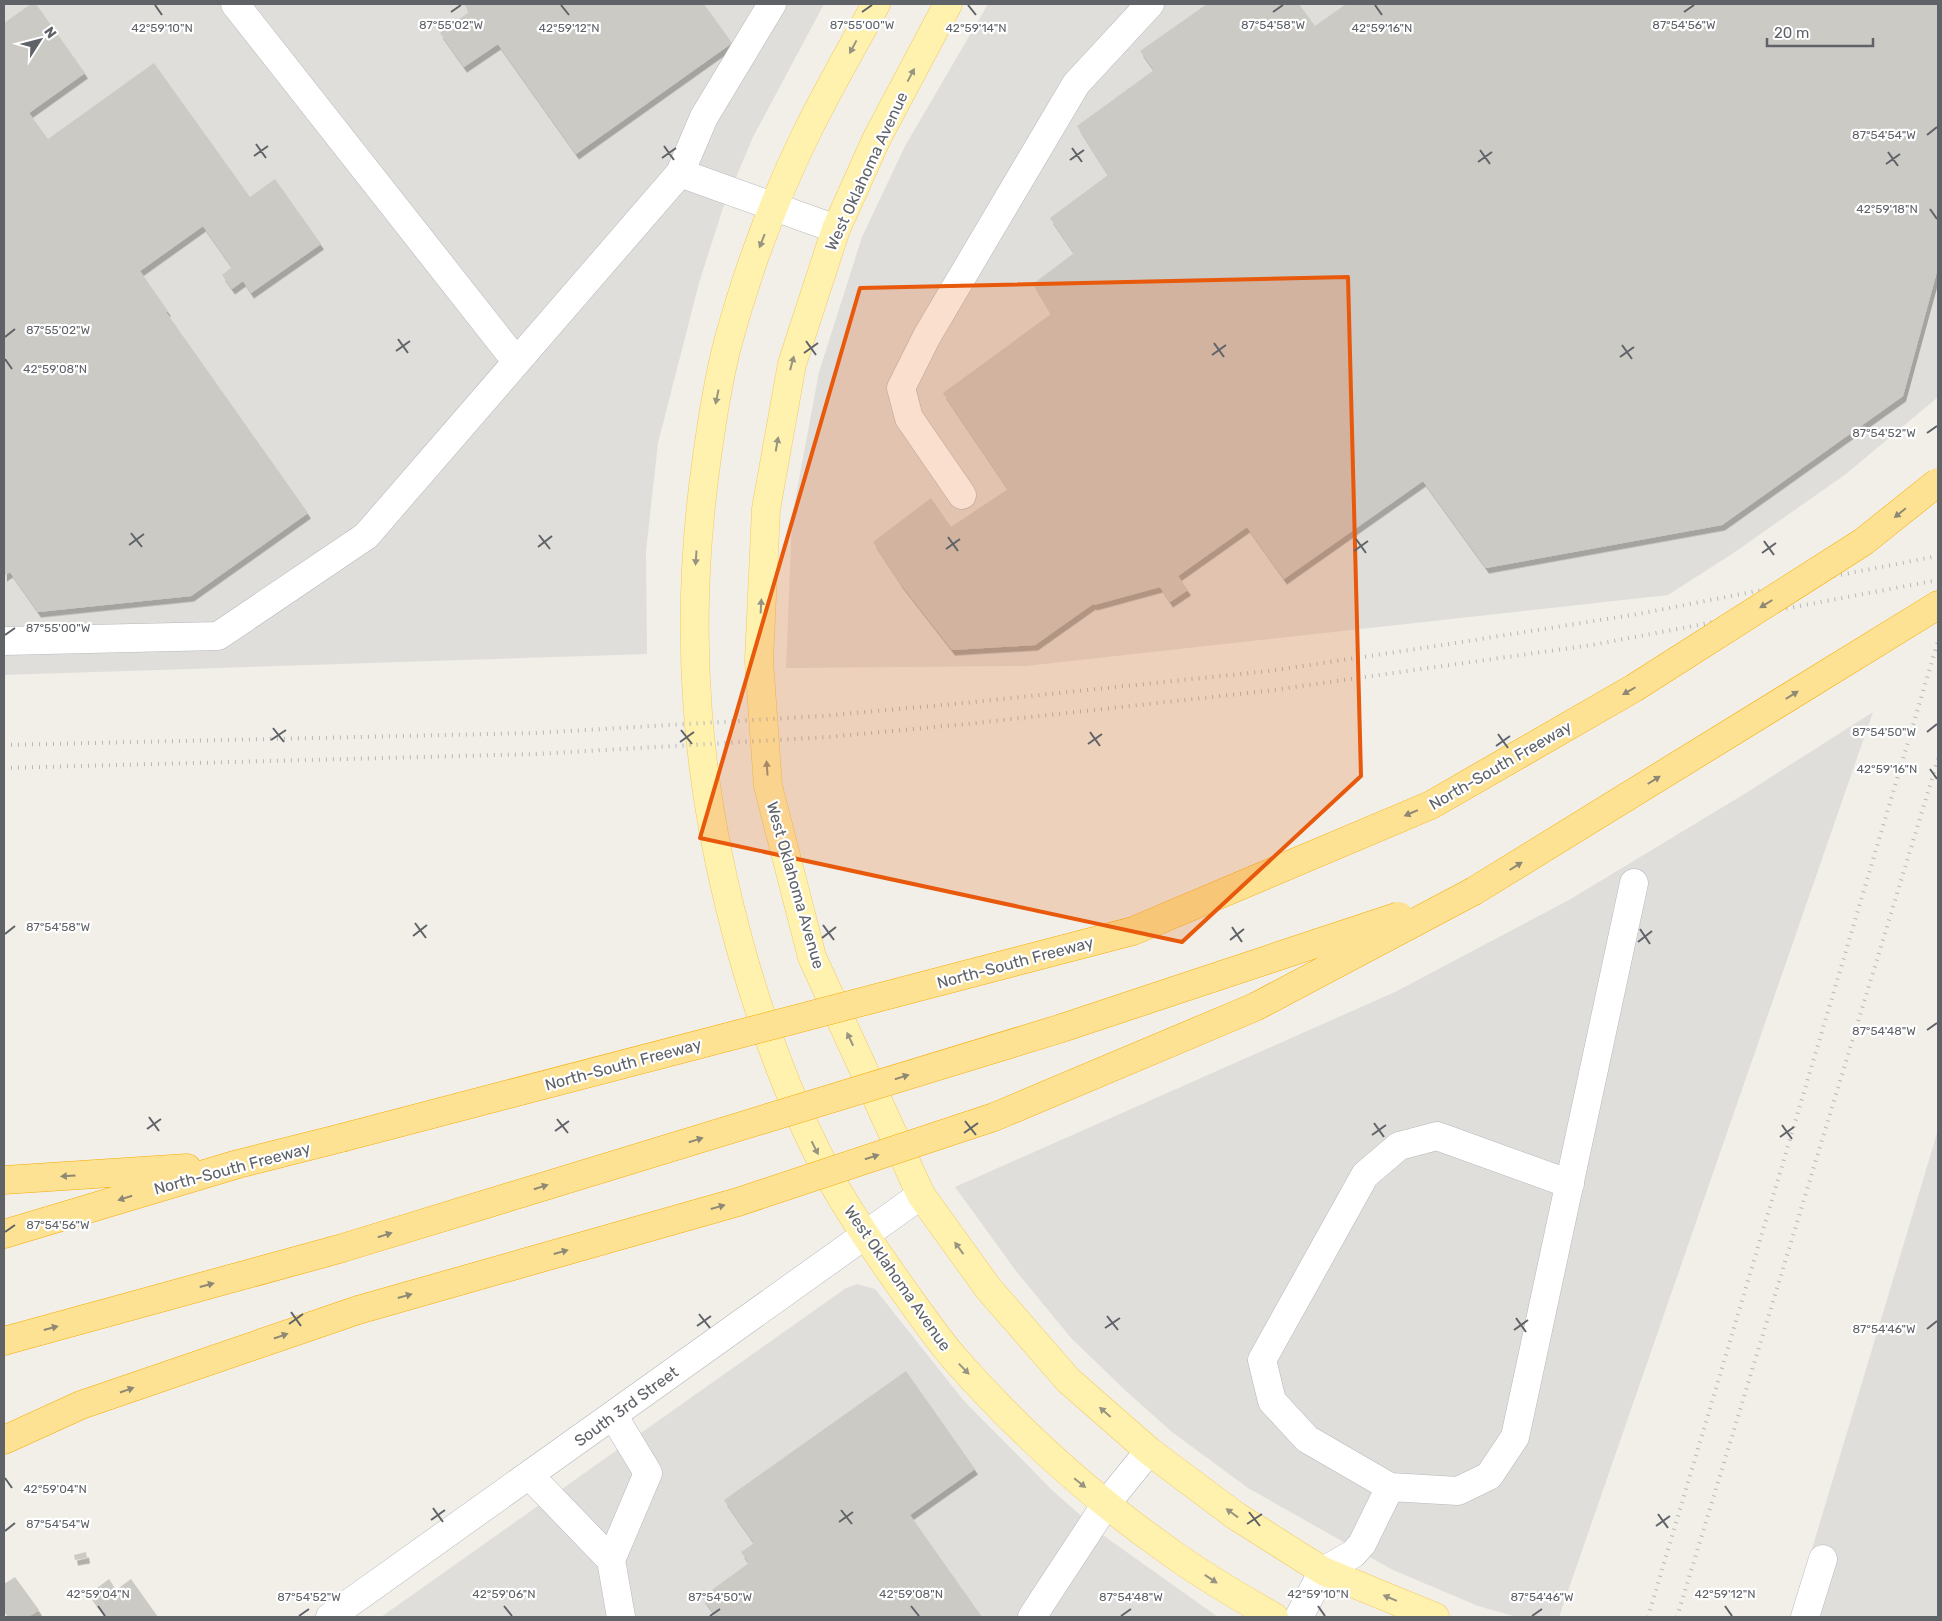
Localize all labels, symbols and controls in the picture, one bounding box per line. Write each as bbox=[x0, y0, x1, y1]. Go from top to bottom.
north arrow bbox=[15, 15, 65, 65]
scale bar bbox=[1767, 15, 1873, 47]
text: 87°55'02"W bbox=[419, 18, 483, 32]
text: 87°55'00"W bbox=[830, 18, 895, 32]
text: 87°54'58"W bbox=[1241, 18, 1305, 32]
text: 87°54'56"W bbox=[1652, 18, 1716, 32]
text: 42°59'10"N bbox=[131, 21, 193, 35]
text: 42°59'12"N bbox=[538, 21, 600, 35]
text: 42°59'14"N bbox=[945, 21, 1007, 35]
text: 42°59'16"N bbox=[1352, 21, 1412, 35]
text: N bbox=[40, 24, 60, 42]
text: 20 m bbox=[1774, 24, 1809, 42]
one-way arrow bbox=[849, 39, 857, 54]
one-way arrow bbox=[907, 68, 915, 82]
street label: West Oklahoma Avenue bbox=[821, 89, 912, 254]
text: 87°54'54"W bbox=[1852, 128, 1916, 142]
text: 42°59'18"N bbox=[1856, 202, 1918, 216]
one-way arrow bbox=[758, 234, 766, 249]
text: 87°55'02"W bbox=[26, 323, 90, 337]
one-way arrow bbox=[789, 355, 797, 370]
text: 42°59'08"N bbox=[23, 362, 87, 376]
one-way arrow bbox=[712, 389, 720, 405]
text: 87°54'52"W bbox=[1852, 426, 1916, 440]
one-way arrow bbox=[774, 436, 782, 452]
one-way arrow bbox=[1894, 507, 1907, 518]
one-way arrow bbox=[692, 550, 700, 566]
one-way arrow bbox=[758, 597, 766, 613]
one-way arrow bbox=[1759, 599, 1772, 608]
text: 87°55'00"W bbox=[26, 621, 91, 635]
one-way arrow bbox=[1622, 686, 1635, 695]
one-way arrow bbox=[1786, 690, 1799, 699]
street label: North-South Freeway bbox=[1426, 717, 1575, 814]
text: 87°54'50"W bbox=[1852, 725, 1916, 739]
one-way arrow bbox=[763, 760, 771, 776]
text: 42°59'16"N bbox=[1857, 762, 1917, 776]
one-way arrow bbox=[1647, 776, 1661, 785]
street label: West Oklahoma Avenue bbox=[763, 799, 829, 971]
one-way arrow bbox=[1404, 810, 1418, 818]
one-way arrow bbox=[1509, 861, 1522, 870]
text: 87°54'58"W bbox=[26, 920, 90, 934]
street label: North-South Freeway bbox=[935, 932, 1096, 993]
text: 87°54'48"W bbox=[1852, 1024, 1916, 1038]
one-way arrow bbox=[846, 1032, 854, 1046]
street label: North-South Freeway bbox=[543, 1034, 704, 1095]
one-way arrow bbox=[894, 1072, 909, 1080]
one-way arrow bbox=[689, 1135, 704, 1143]
street label: North-South Freeway bbox=[152, 1138, 313, 1199]
one-way arrow bbox=[811, 1140, 819, 1155]
one-way arrow bbox=[865, 1153, 880, 1161]
one-way arrow bbox=[59, 1172, 75, 1180]
one-way arrow bbox=[534, 1183, 549, 1191]
one-way arrow bbox=[117, 1194, 132, 1202]
street label: West Oklahoma Avenue bbox=[840, 1202, 955, 1355]
one-way arrow bbox=[710, 1203, 725, 1211]
text: 87°54'56"W bbox=[26, 1218, 90, 1232]
one-way arrow bbox=[378, 1230, 393, 1238]
one-way arrow bbox=[954, 1241, 964, 1255]
one-way arrow bbox=[554, 1247, 569, 1255]
one-way arrow bbox=[200, 1281, 215, 1289]
one-way arrow bbox=[398, 1292, 413, 1300]
text: 87°54'46"W bbox=[1852, 1322, 1916, 1336]
one-way arrow bbox=[43, 1324, 58, 1332]
one-way arrow bbox=[274, 1332, 289, 1340]
street label: South 3rd Street bbox=[571, 1362, 682, 1451]
one-way arrow bbox=[958, 1362, 970, 1374]
one-way arrow bbox=[120, 1385, 135, 1393]
one-way arrow bbox=[1099, 1406, 1111, 1418]
one-way arrow bbox=[1073, 1477, 1086, 1488]
text: 42°59'04"N bbox=[23, 1482, 87, 1496]
one-way arrow bbox=[1225, 1508, 1239, 1518]
text: 87°54'54"W bbox=[26, 1517, 90, 1531]
one-way arrow bbox=[1204, 1574, 1218, 1584]
text: 42°59'04"N bbox=[66, 1587, 130, 1601]
text: 42°59'06"N bbox=[472, 1587, 536, 1601]
text: 42°59'08"N bbox=[879, 1587, 943, 1601]
text: 42°59'10"N bbox=[1287, 1587, 1349, 1601]
text: 42°59'12"N bbox=[1694, 1587, 1756, 1601]
text: 87°54'52"W bbox=[277, 1590, 341, 1604]
text: 87°54'50"W bbox=[688, 1590, 752, 1604]
text: 87°54'48"W bbox=[1099, 1590, 1163, 1604]
text: 87°54'46"W bbox=[1510, 1590, 1574, 1604]
one-way arrow bbox=[1383, 1594, 1397, 1602]

